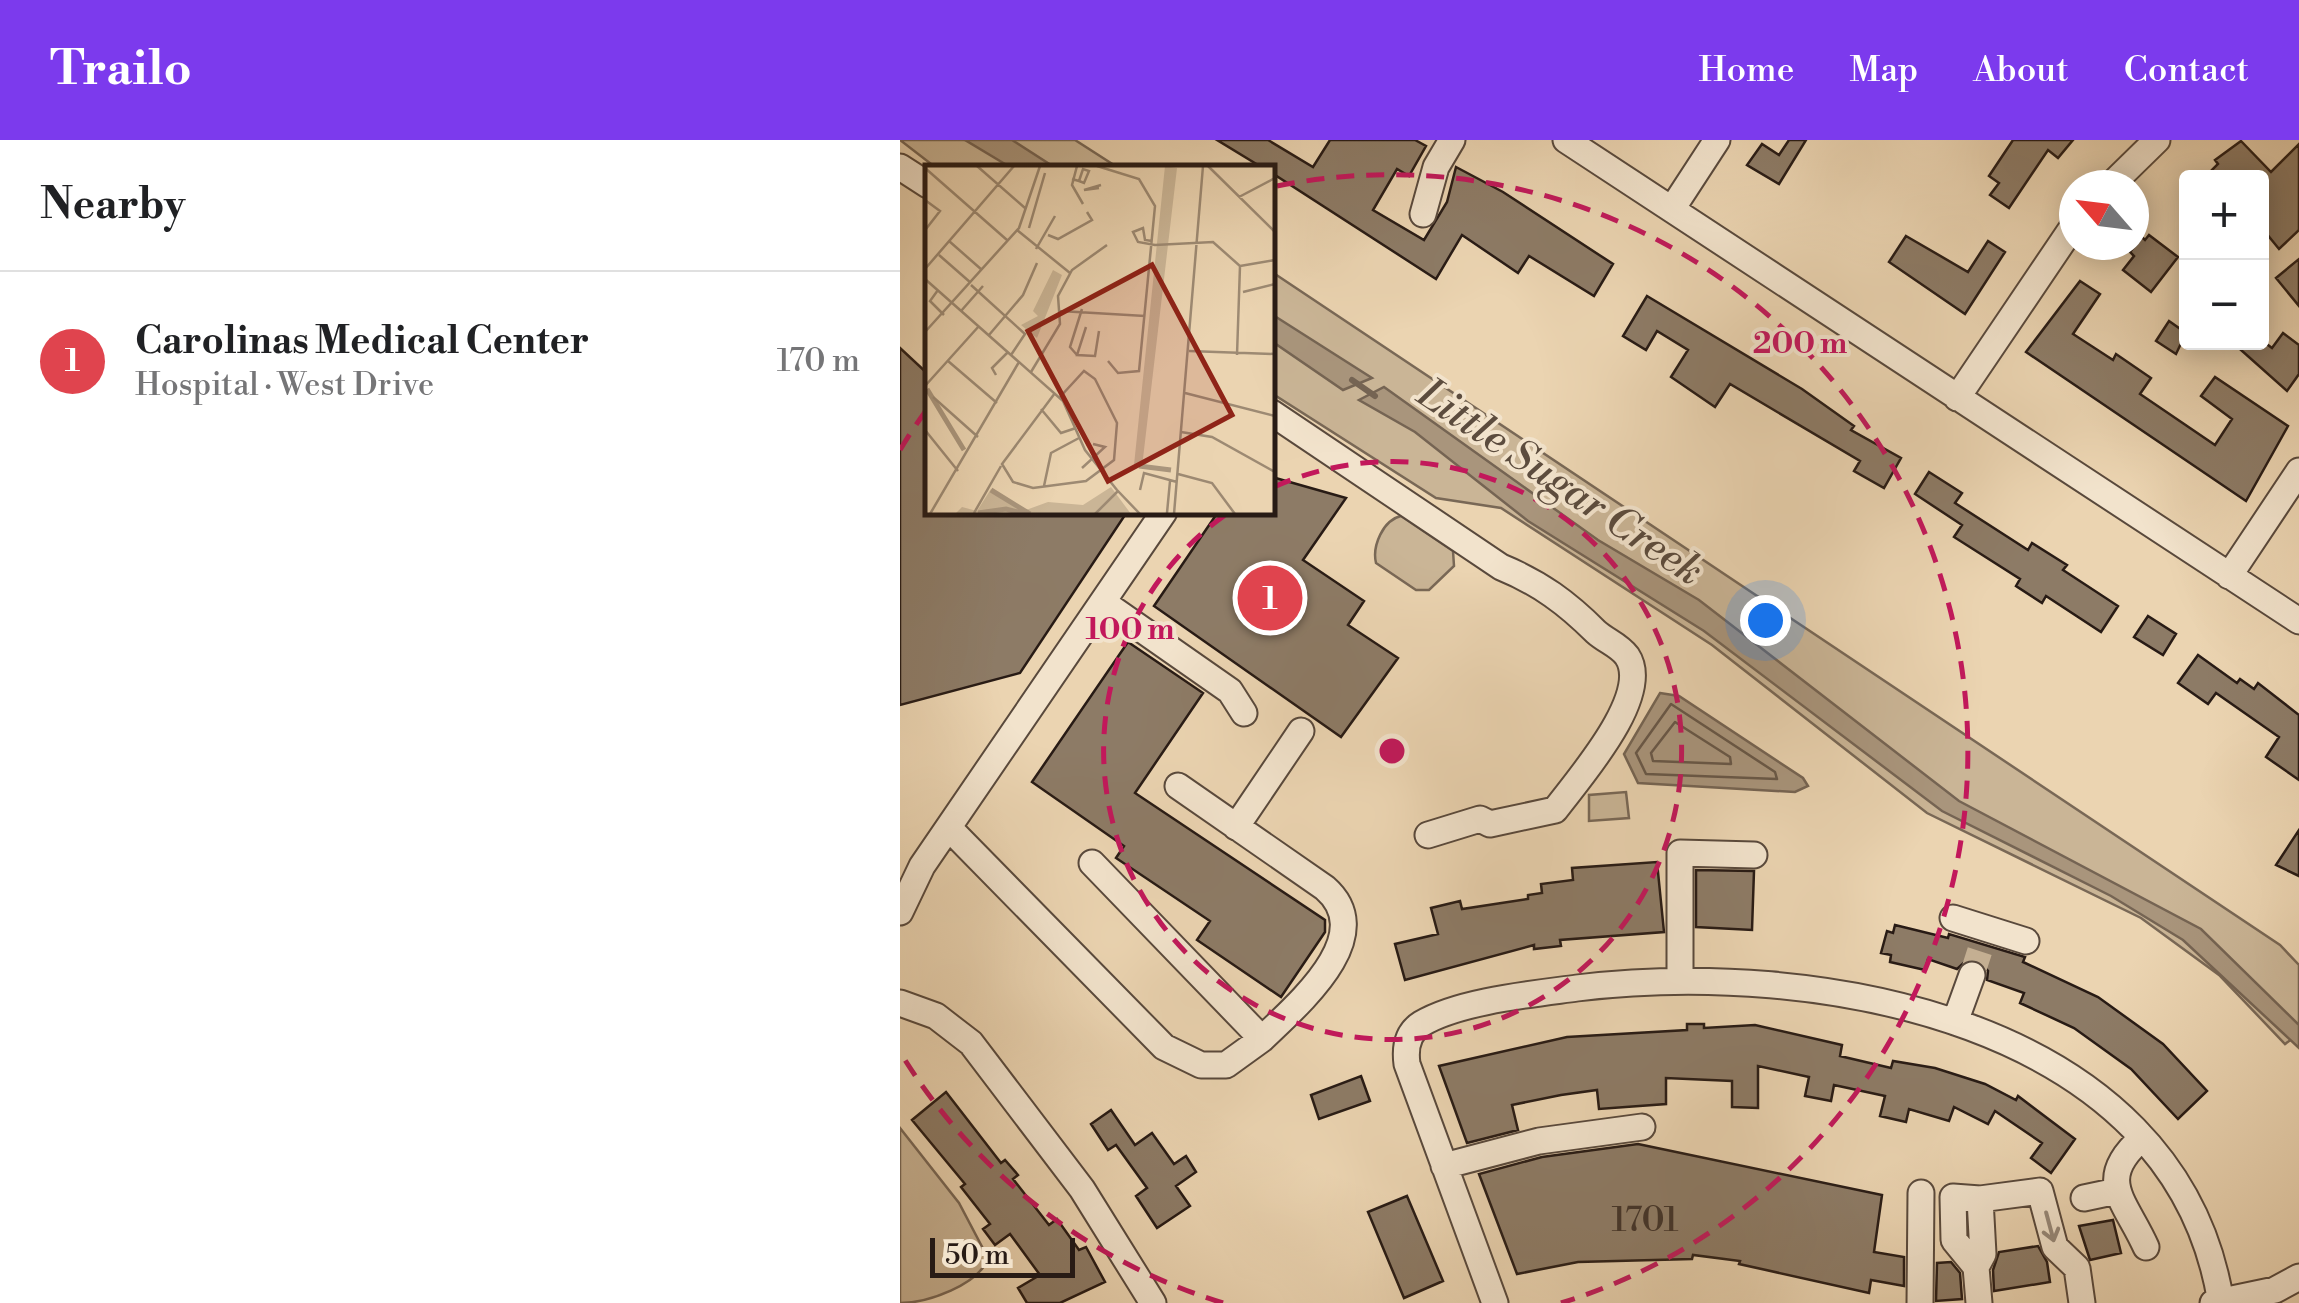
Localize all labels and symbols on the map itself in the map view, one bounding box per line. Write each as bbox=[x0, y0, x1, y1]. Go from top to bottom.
inset map bbox=[925, 165, 1275, 515]
north arrow bbox=[2059, 170, 2149, 260]
text: 200 m bbox=[1753, 325, 1847, 363]
water label: Little Sugar Creek bbox=[1406, 367, 1713, 598]
pin: 1 bbox=[1238, 560, 1302, 636]
your location bbox=[1740, 595, 1791, 646]
text: 100 m bbox=[1085, 611, 1175, 649]
centre of rings bbox=[1374, 733, 1410, 769]
house number: 1701 bbox=[1611, 1199, 1679, 1242]
one-way arrow bbox=[2041, 1211, 2060, 1242]
scale bar bbox=[930, 1233, 1075, 1278]

